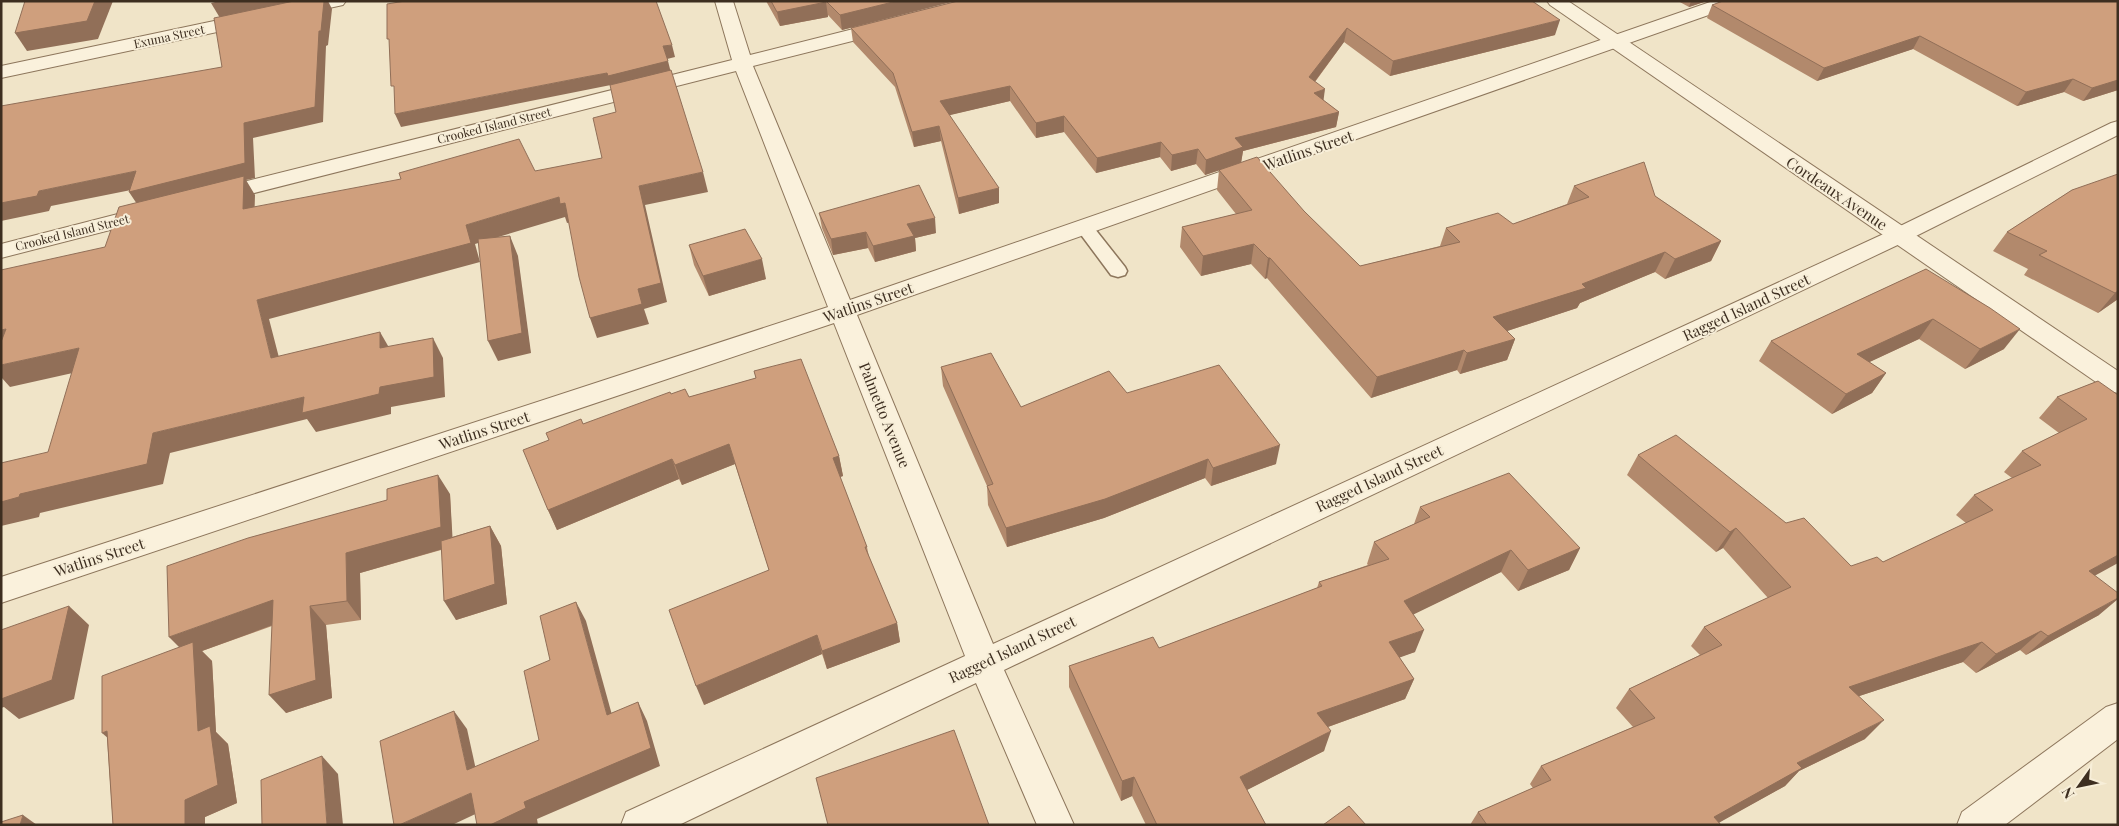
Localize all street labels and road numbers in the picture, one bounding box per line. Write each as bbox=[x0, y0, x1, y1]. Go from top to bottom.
street label: Exuma Street bbox=[132, 21, 207, 51]
street label: Crooked Island Street bbox=[435, 103, 553, 147]
street label: Watlins Street bbox=[1259, 125, 1356, 175]
street label: Cordeaux Avenue bbox=[1783, 152, 1891, 234]
street label: Crooked Island Street bbox=[13, 210, 131, 254]
street label: Ragged Island Street bbox=[1679, 268, 1813, 345]
street label: Watlins Street bbox=[819, 277, 916, 327]
street label: Palmetto Avenue bbox=[855, 359, 915, 471]
street label: Watlins Street bbox=[435, 406, 532, 454]
street label: Ragged Island Street bbox=[1312, 439, 1446, 516]
street label: Watlins Street bbox=[50, 533, 147, 581]
street label: Ragged Island Street bbox=[945, 610, 1079, 687]

